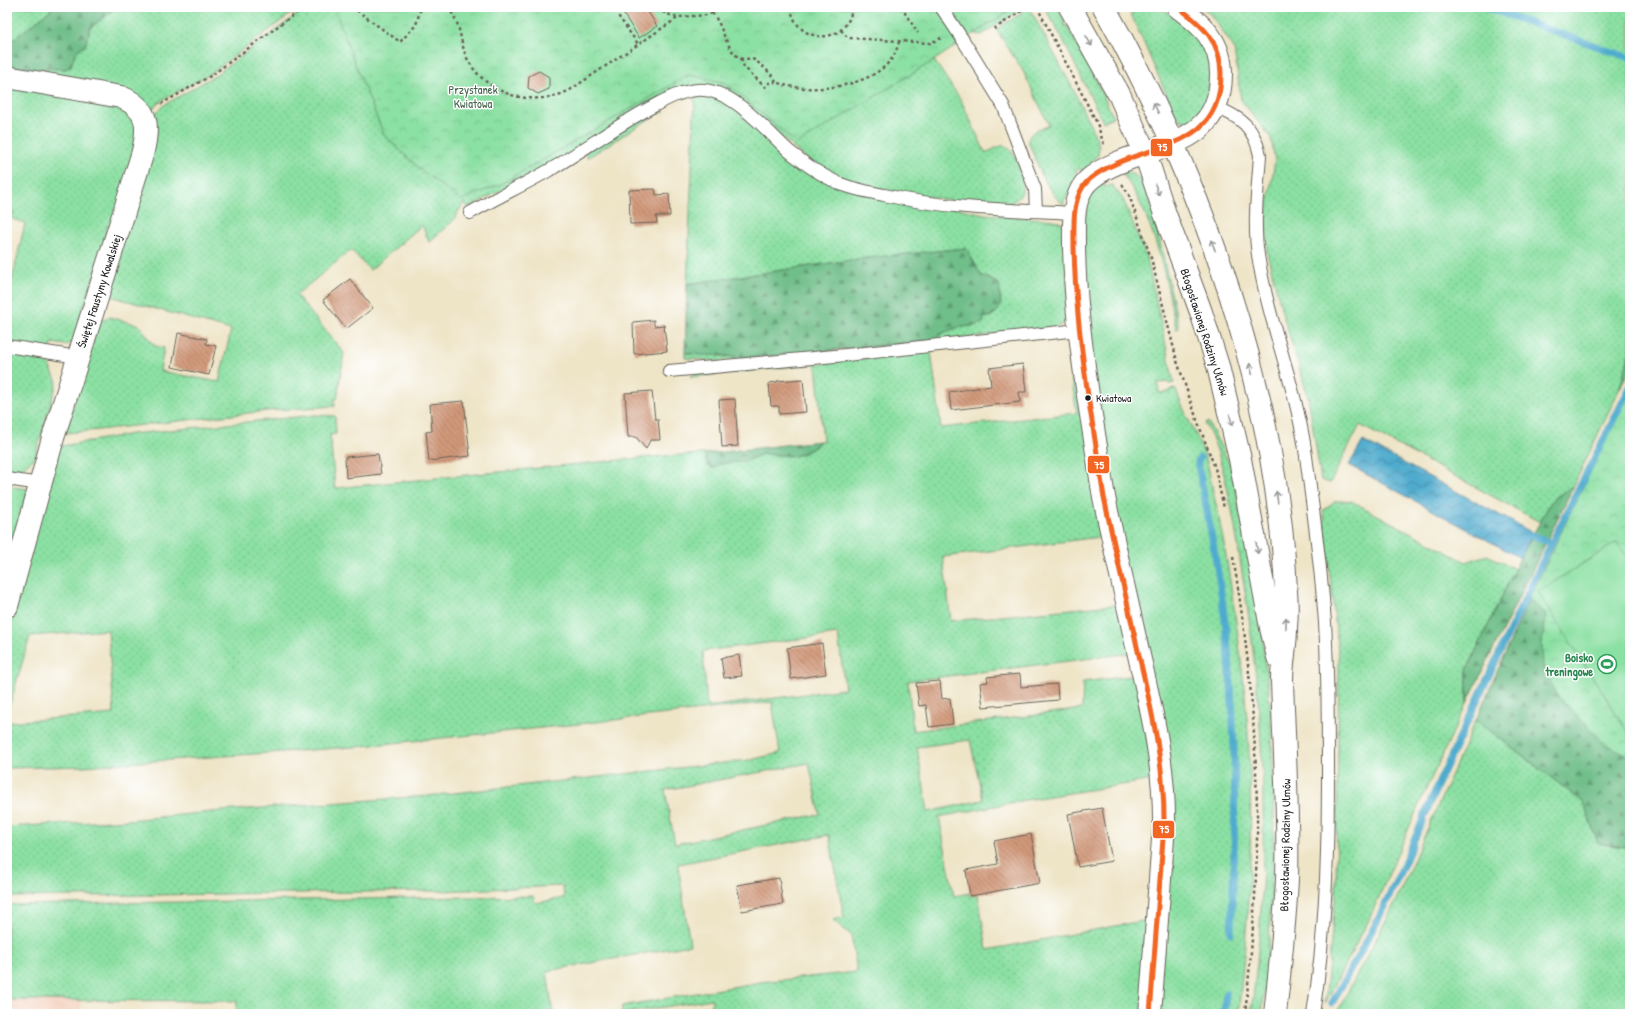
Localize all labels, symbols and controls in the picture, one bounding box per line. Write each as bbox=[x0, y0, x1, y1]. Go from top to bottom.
one-way arrow bbox=[1085, 35, 1093, 47]
park label: Przystanek Kwiatowa bbox=[448, 81, 498, 112]
one-way arrow bbox=[1152, 102, 1159, 114]
line badge: 75 bbox=[1150, 138, 1173, 157]
text: 75 bbox=[1156, 140, 1167, 154]
one-way arrow bbox=[1154, 184, 1161, 197]
street label: Świętej Faustyny Kowalskiej bbox=[73, 232, 125, 350]
one-way arrow bbox=[1208, 239, 1216, 251]
street label: Błogosławionej Rodziny Ulmów bbox=[1176, 266, 1234, 398]
one-way arrow bbox=[1247, 363, 1254, 376]
place label: Kwiatowa bbox=[1096, 391, 1132, 405]
marker: Kwiatowa bbox=[1083, 393, 1093, 403]
one-way arrow bbox=[1228, 414, 1236, 427]
line badge: 75 bbox=[1087, 455, 1110, 474]
text: 75 bbox=[1093, 458, 1104, 472]
one-way arrow bbox=[1273, 490, 1281, 503]
one-way arrow bbox=[1254, 541, 1262, 554]
one-way arrow bbox=[1282, 617, 1290, 630]
place label: Boisko treningowe bbox=[1544, 649, 1593, 681]
sports icon: Boisko treningowe bbox=[1596, 653, 1618, 675]
street label: Błogosławionej Rodziny Ulmów bbox=[1275, 778, 1295, 912]
line badge: 75 bbox=[1152, 820, 1175, 839]
text: 75 bbox=[1158, 822, 1169, 836]

